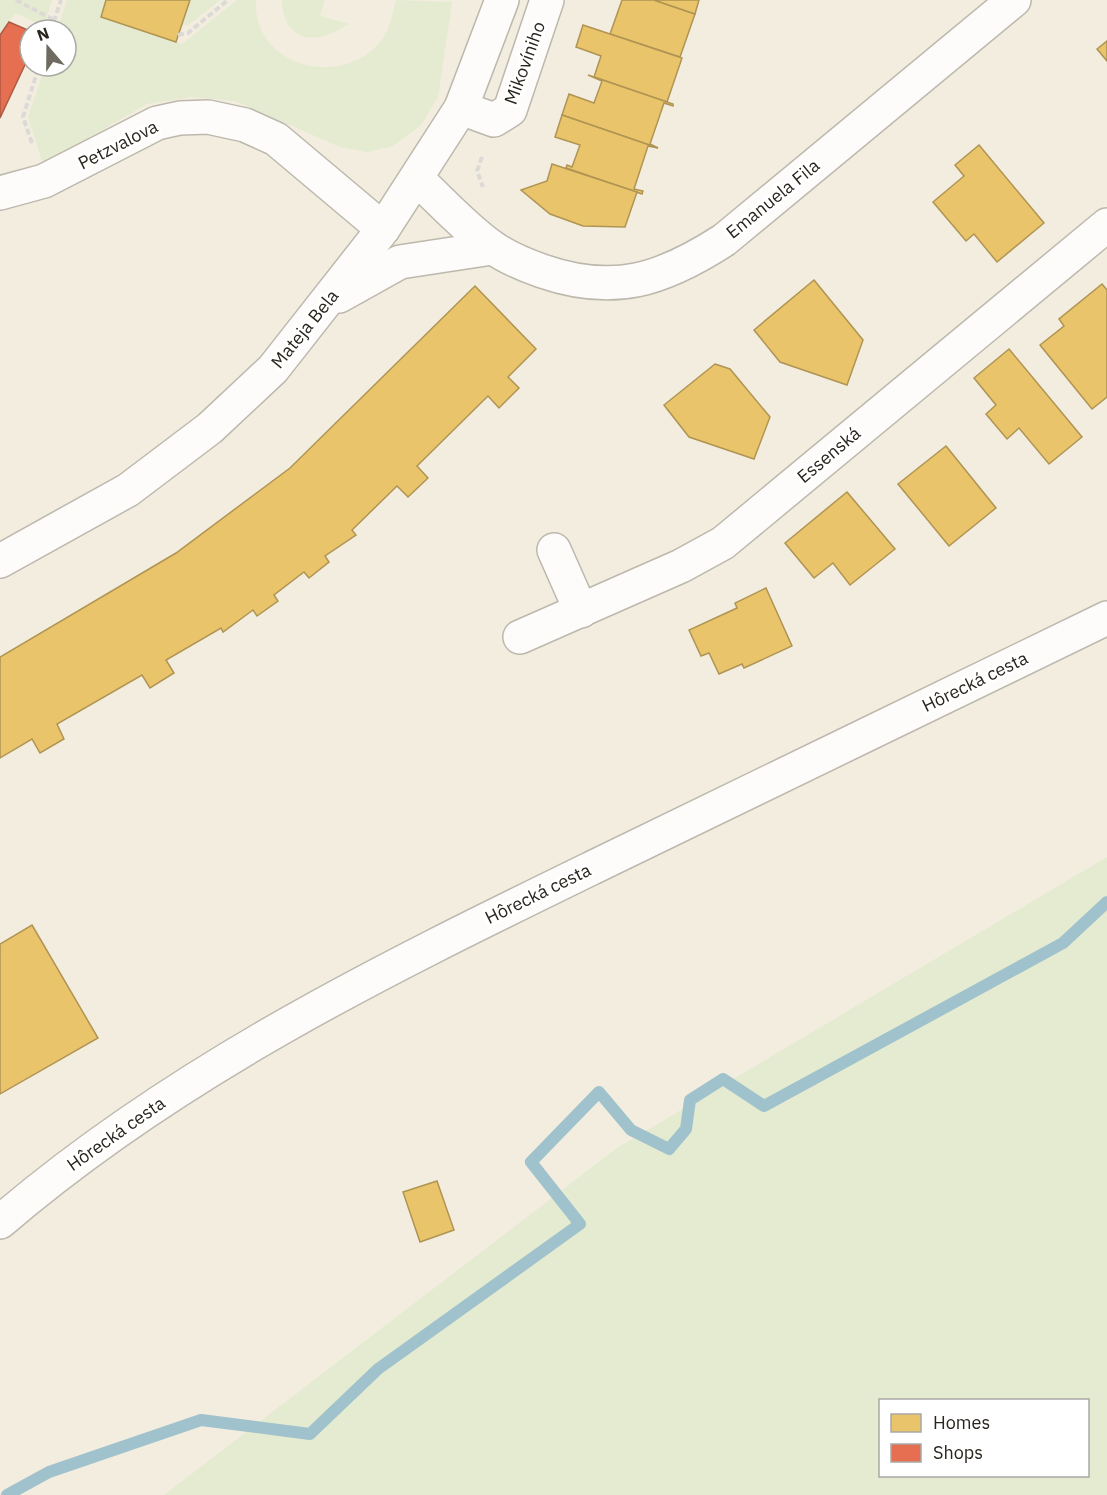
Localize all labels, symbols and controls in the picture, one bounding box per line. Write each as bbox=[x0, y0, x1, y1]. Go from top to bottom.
north arrow bbox=[18, 18, 78, 78]
street label: Mikovíniho bbox=[499, 18, 550, 107]
text: N bbox=[34, 23, 52, 45]
street label: Petzvalova bbox=[74, 114, 162, 174]
street label: Emanuela Fila bbox=[721, 154, 825, 243]
street label: Mateja Bela bbox=[266, 284, 344, 373]
street label: Essenská bbox=[792, 421, 865, 488]
street label: Hôrecká cesta bbox=[918, 646, 1032, 717]
street label: Hôrecká cesta bbox=[481, 858, 595, 929]
street label: Hôrecká cesta bbox=[62, 1091, 170, 1176]
legend bbox=[879, 1399, 1089, 1477]
text: Homes bbox=[933, 1411, 990, 1434]
text: Shops bbox=[933, 1441, 983, 1464]

